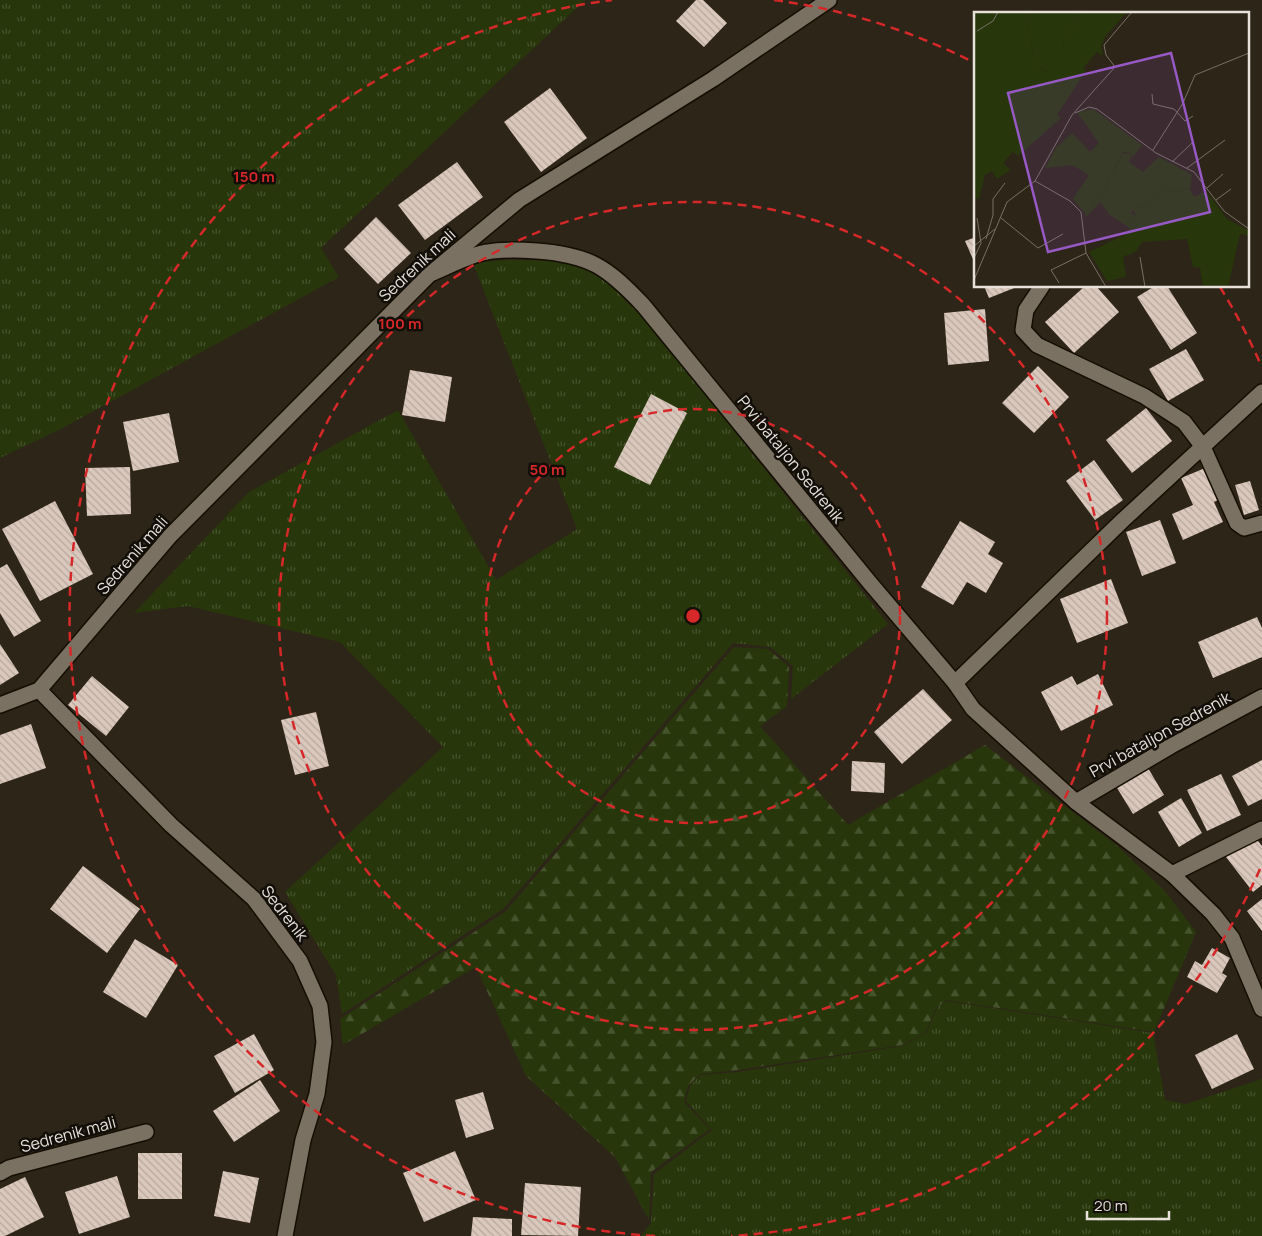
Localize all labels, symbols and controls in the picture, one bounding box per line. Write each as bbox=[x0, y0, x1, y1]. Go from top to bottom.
inset map bbox=[974, 12, 1250, 288]
text: 150 m bbox=[233, 166, 275, 187]
street label: Sedrenik mali bbox=[374, 224, 460, 306]
text: 100 m bbox=[379, 313, 421, 334]
street label: Prvi bataljon Sedrenik bbox=[733, 390, 850, 528]
text: 50 m bbox=[529, 459, 565, 480]
street label: Sedrenik mali bbox=[92, 511, 172, 599]
centre of rings bbox=[684, 607, 702, 625]
street label: Prvi bataljon Sedrenik bbox=[1085, 685, 1236, 782]
street label: Sedrenik bbox=[256, 881, 314, 946]
street label: Sedrenik mali bbox=[18, 1111, 118, 1157]
scale bar bbox=[1087, 1188, 1170, 1220]
text: 20 m bbox=[1094, 1195, 1127, 1216]

